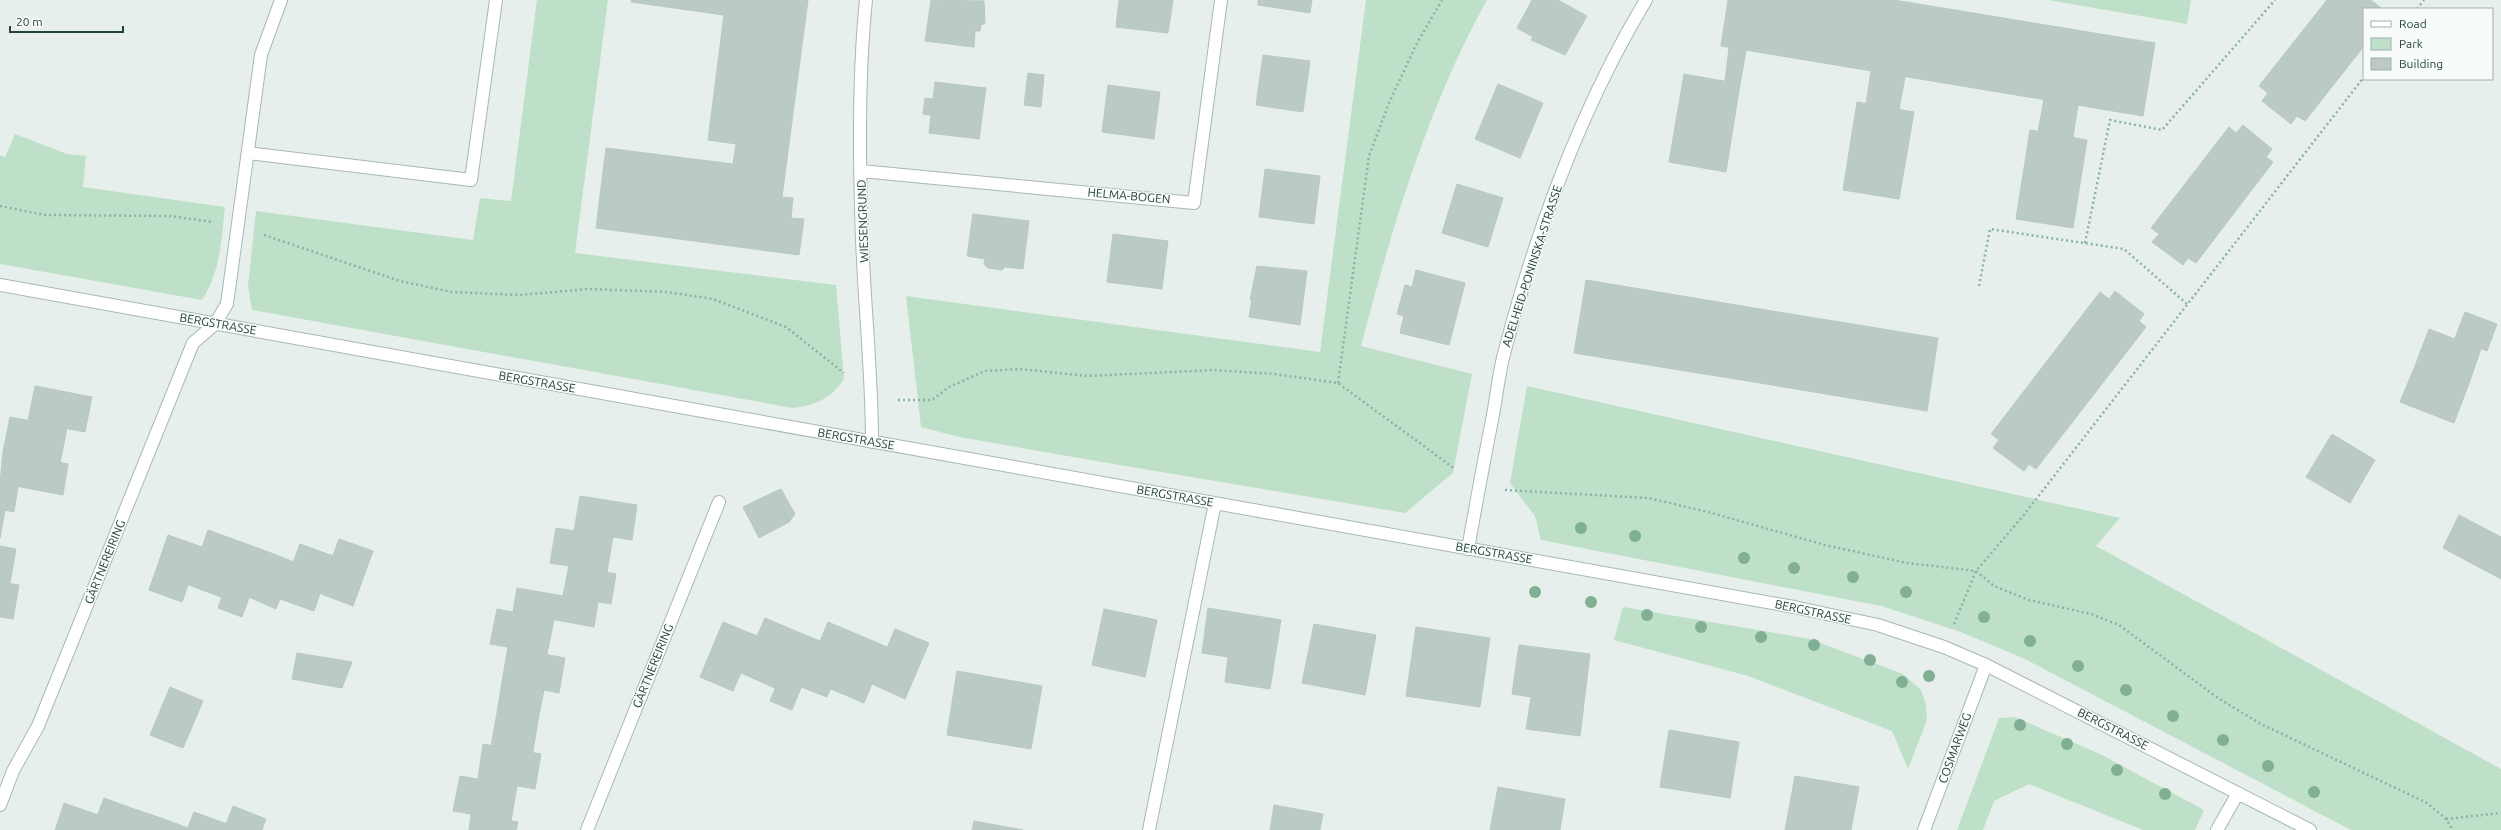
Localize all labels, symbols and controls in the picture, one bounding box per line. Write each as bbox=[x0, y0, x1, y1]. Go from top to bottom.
scale bar bbox=[10, 8, 123, 34]
legend bbox=[2363, 8, 2493, 80]
text: 20 m bbox=[16, 15, 43, 28]
text: Road bbox=[2399, 17, 2427, 30]
text: Park bbox=[2399, 37, 2423, 50]
text: Building bbox=[2399, 57, 2443, 70]
street label: WIESENGRUND bbox=[855, 179, 870, 263]
street label: ADELHEID-PONINSKA-STRASSE bbox=[1499, 183, 1564, 348]
street label: HELMA-BOGEN bbox=[1087, 185, 1171, 206]
street label: BERGSTRASSE bbox=[179, 310, 258, 337]
street label: BERGSTRASSE bbox=[498, 368, 577, 395]
street label: BERGSTRASSE bbox=[817, 425, 896, 452]
street label: BERGSTRASSE bbox=[1136, 482, 1215, 509]
street label: GÄRTNEREIRING bbox=[82, 518, 127, 606]
street label: BERGSTRASSE bbox=[1455, 539, 1534, 566]
street label: BERGSTRASSE bbox=[1774, 597, 1853, 626]
street label: GÄRTNEREIRING bbox=[630, 622, 675, 710]
street label: BERGSTRASSE bbox=[2076, 705, 2151, 752]
street label: COSMARWEG bbox=[1936, 711, 1973, 785]

